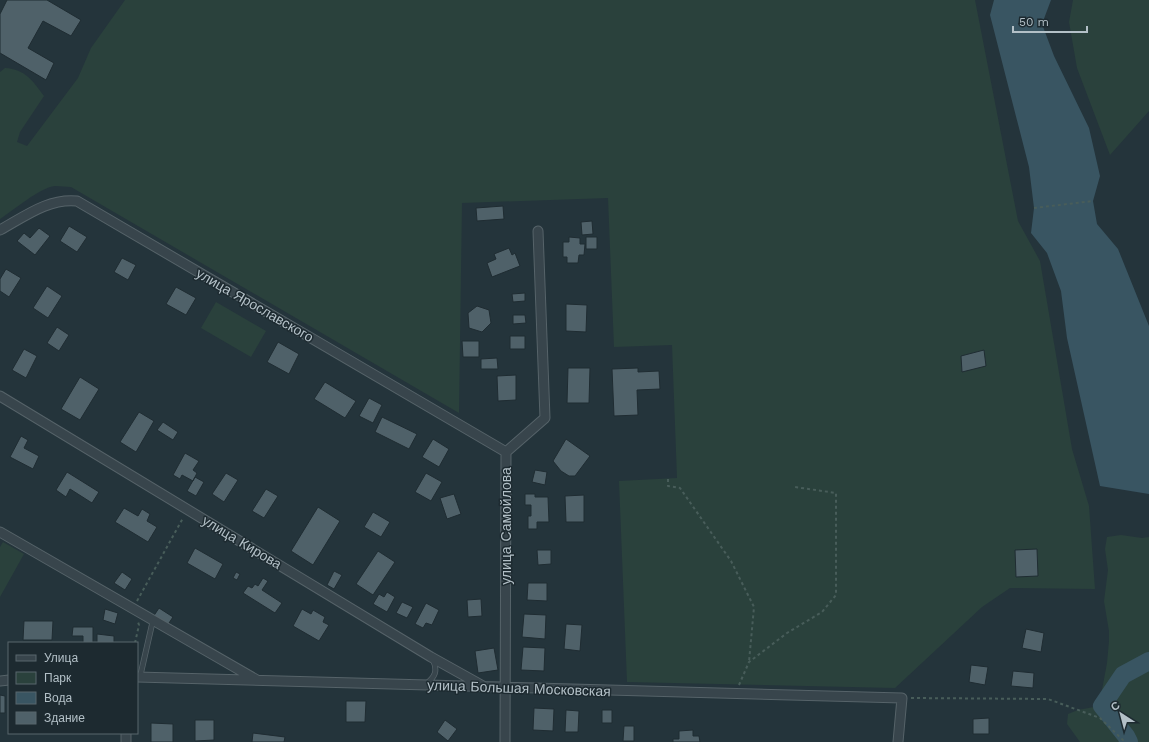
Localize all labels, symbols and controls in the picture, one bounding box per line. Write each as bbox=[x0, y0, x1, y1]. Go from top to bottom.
scale bar bbox=[1013, 8, 1087, 34]
text: 50 m bbox=[1019, 15, 1049, 29]
street label: улица Ярославского bbox=[193, 265, 317, 345]
street label: улица Самойлова bbox=[498, 467, 514, 585]
street label: улица Кирова bbox=[199, 512, 285, 572]
legend bbox=[8, 642, 138, 734]
text: Улица bbox=[44, 651, 78, 665]
text: Парк bbox=[44, 671, 72, 685]
street label: улица Большая Московская bbox=[427, 677, 611, 699]
text: Вода bbox=[44, 691, 72, 705]
north arrow bbox=[1101, 694, 1141, 734]
text: С bbox=[1108, 699, 1122, 714]
text: Здание bbox=[44, 711, 85, 725]

